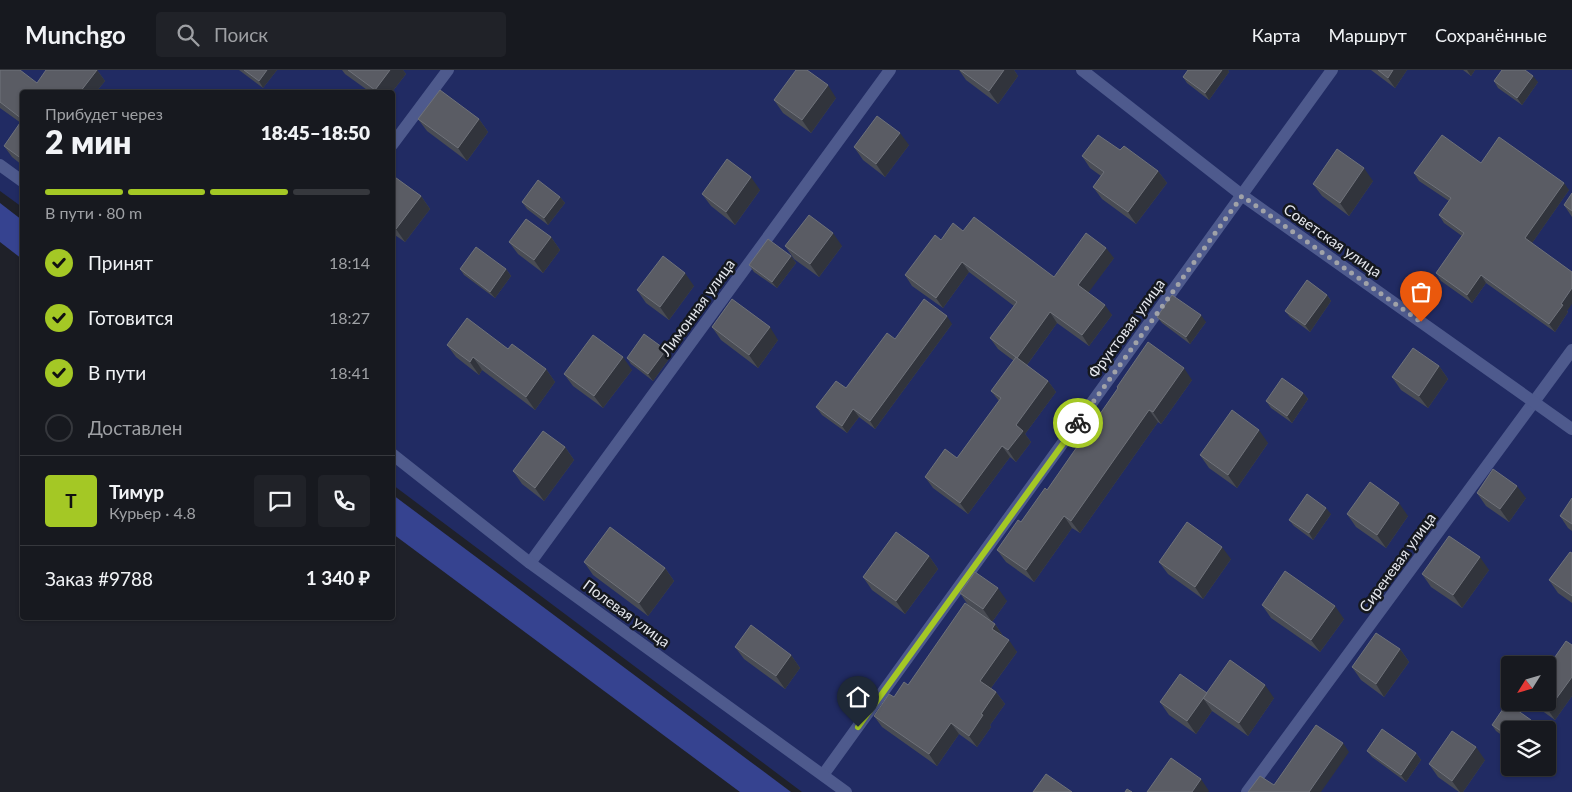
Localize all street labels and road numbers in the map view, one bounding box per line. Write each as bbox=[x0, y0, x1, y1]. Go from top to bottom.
street label: Советская улица bbox=[1281, 200, 1385, 280]
street label: Лимонная улица bbox=[655, 255, 738, 360]
street label: Фруктовая улица bbox=[1084, 275, 1168, 381]
street label: Сиреневая улица bbox=[1355, 509, 1439, 615]
street label: Полевая улица bbox=[580, 575, 674, 651]

